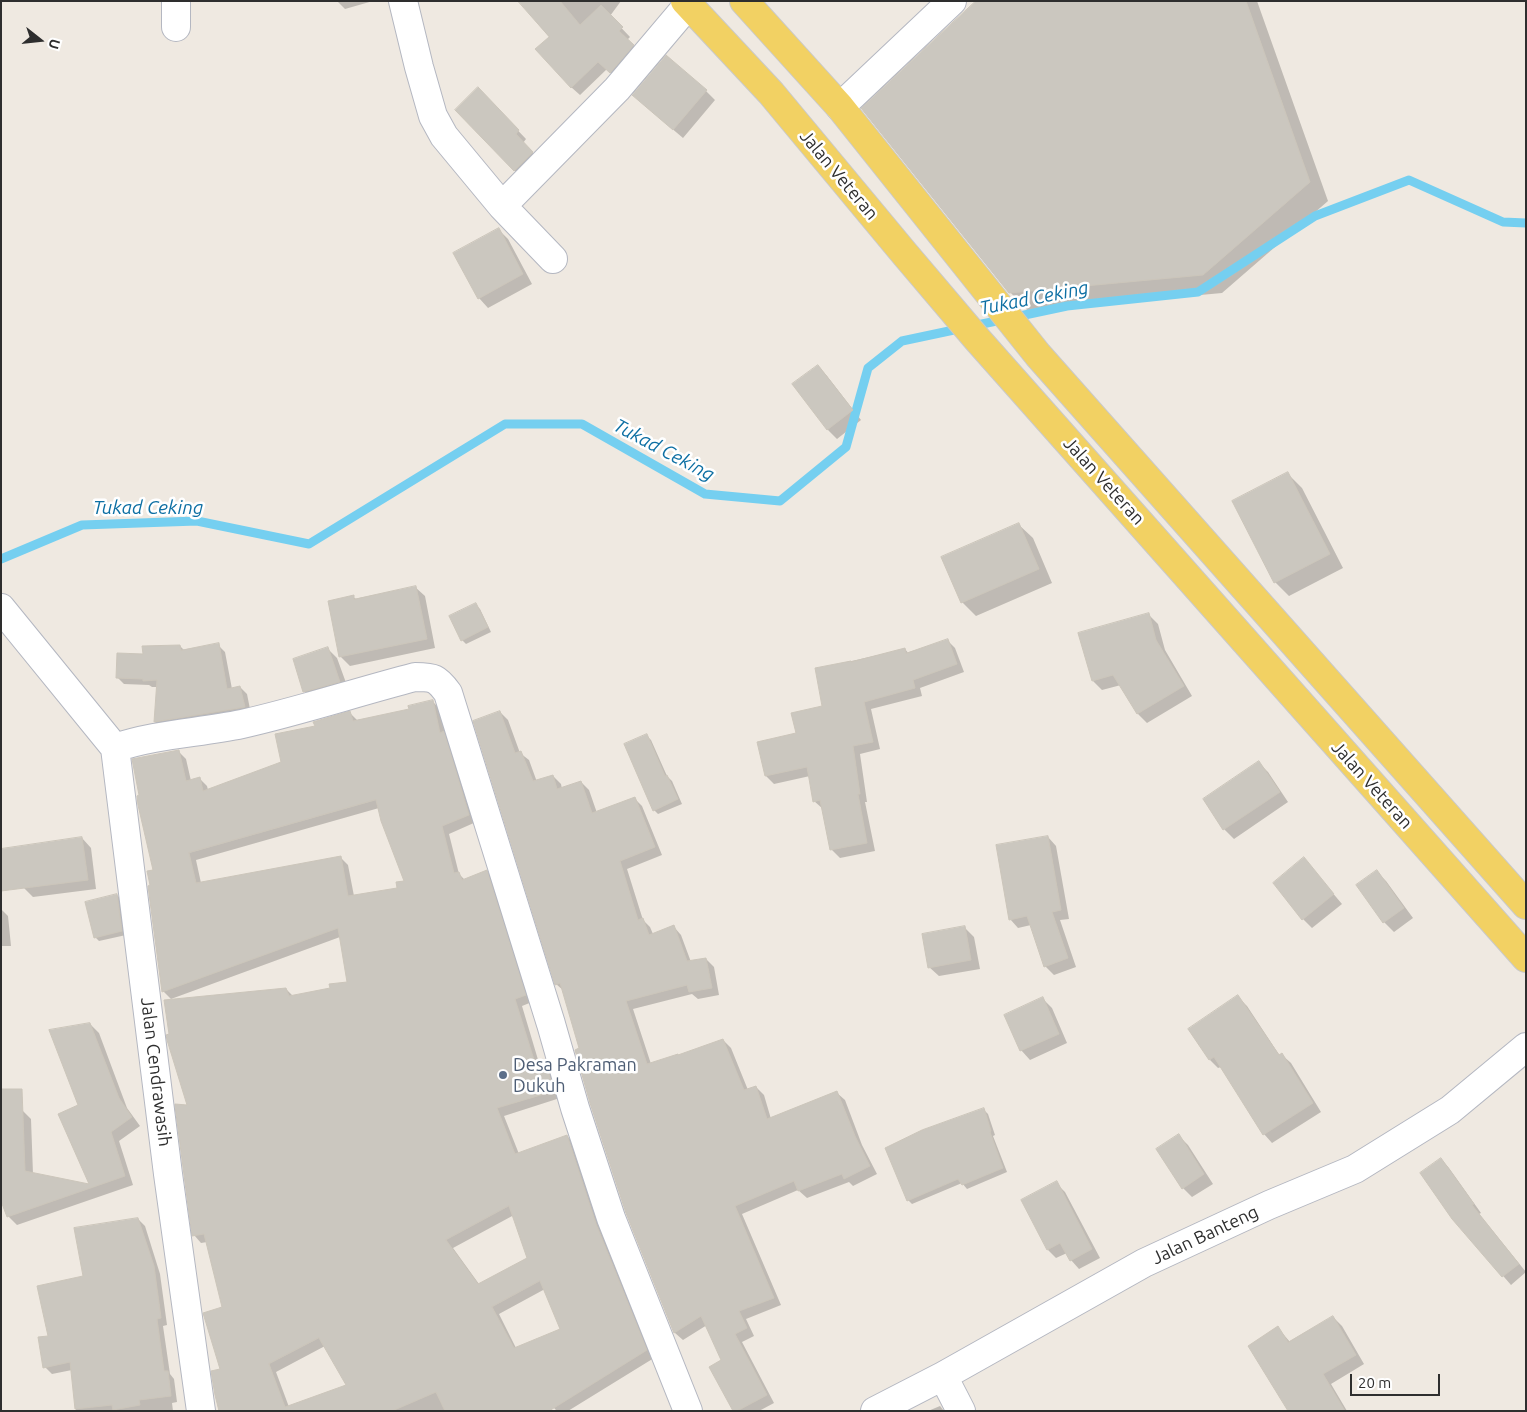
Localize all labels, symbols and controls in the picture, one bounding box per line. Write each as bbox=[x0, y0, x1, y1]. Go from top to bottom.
north arrow bbox=[15, 15, 65, 65]
text: U bbox=[45, 37, 63, 51]
street label: Jalan Veteran bbox=[795, 126, 883, 224]
water label: Tukad Ceking bbox=[978, 276, 1090, 320]
water label: Tukad Ceking bbox=[610, 414, 718, 486]
street label: Jalan Veteran bbox=[1059, 433, 1149, 529]
water label: Tukad Ceking bbox=[93, 497, 203, 519]
street label: Jalan Veteran bbox=[1327, 737, 1417, 833]
street label: Jalan Cendrawasih bbox=[136, 996, 176, 1148]
place label: Desa Pakraman Dukuh bbox=[513, 1054, 637, 1096]
marker: Desa Pakraman Dukuh bbox=[497, 1069, 509, 1081]
street label: Jalan Banteng bbox=[1148, 1201, 1262, 1269]
scale bar bbox=[1352, 1364, 1442, 1396]
text: 20 m bbox=[1358, 1374, 1391, 1391]

